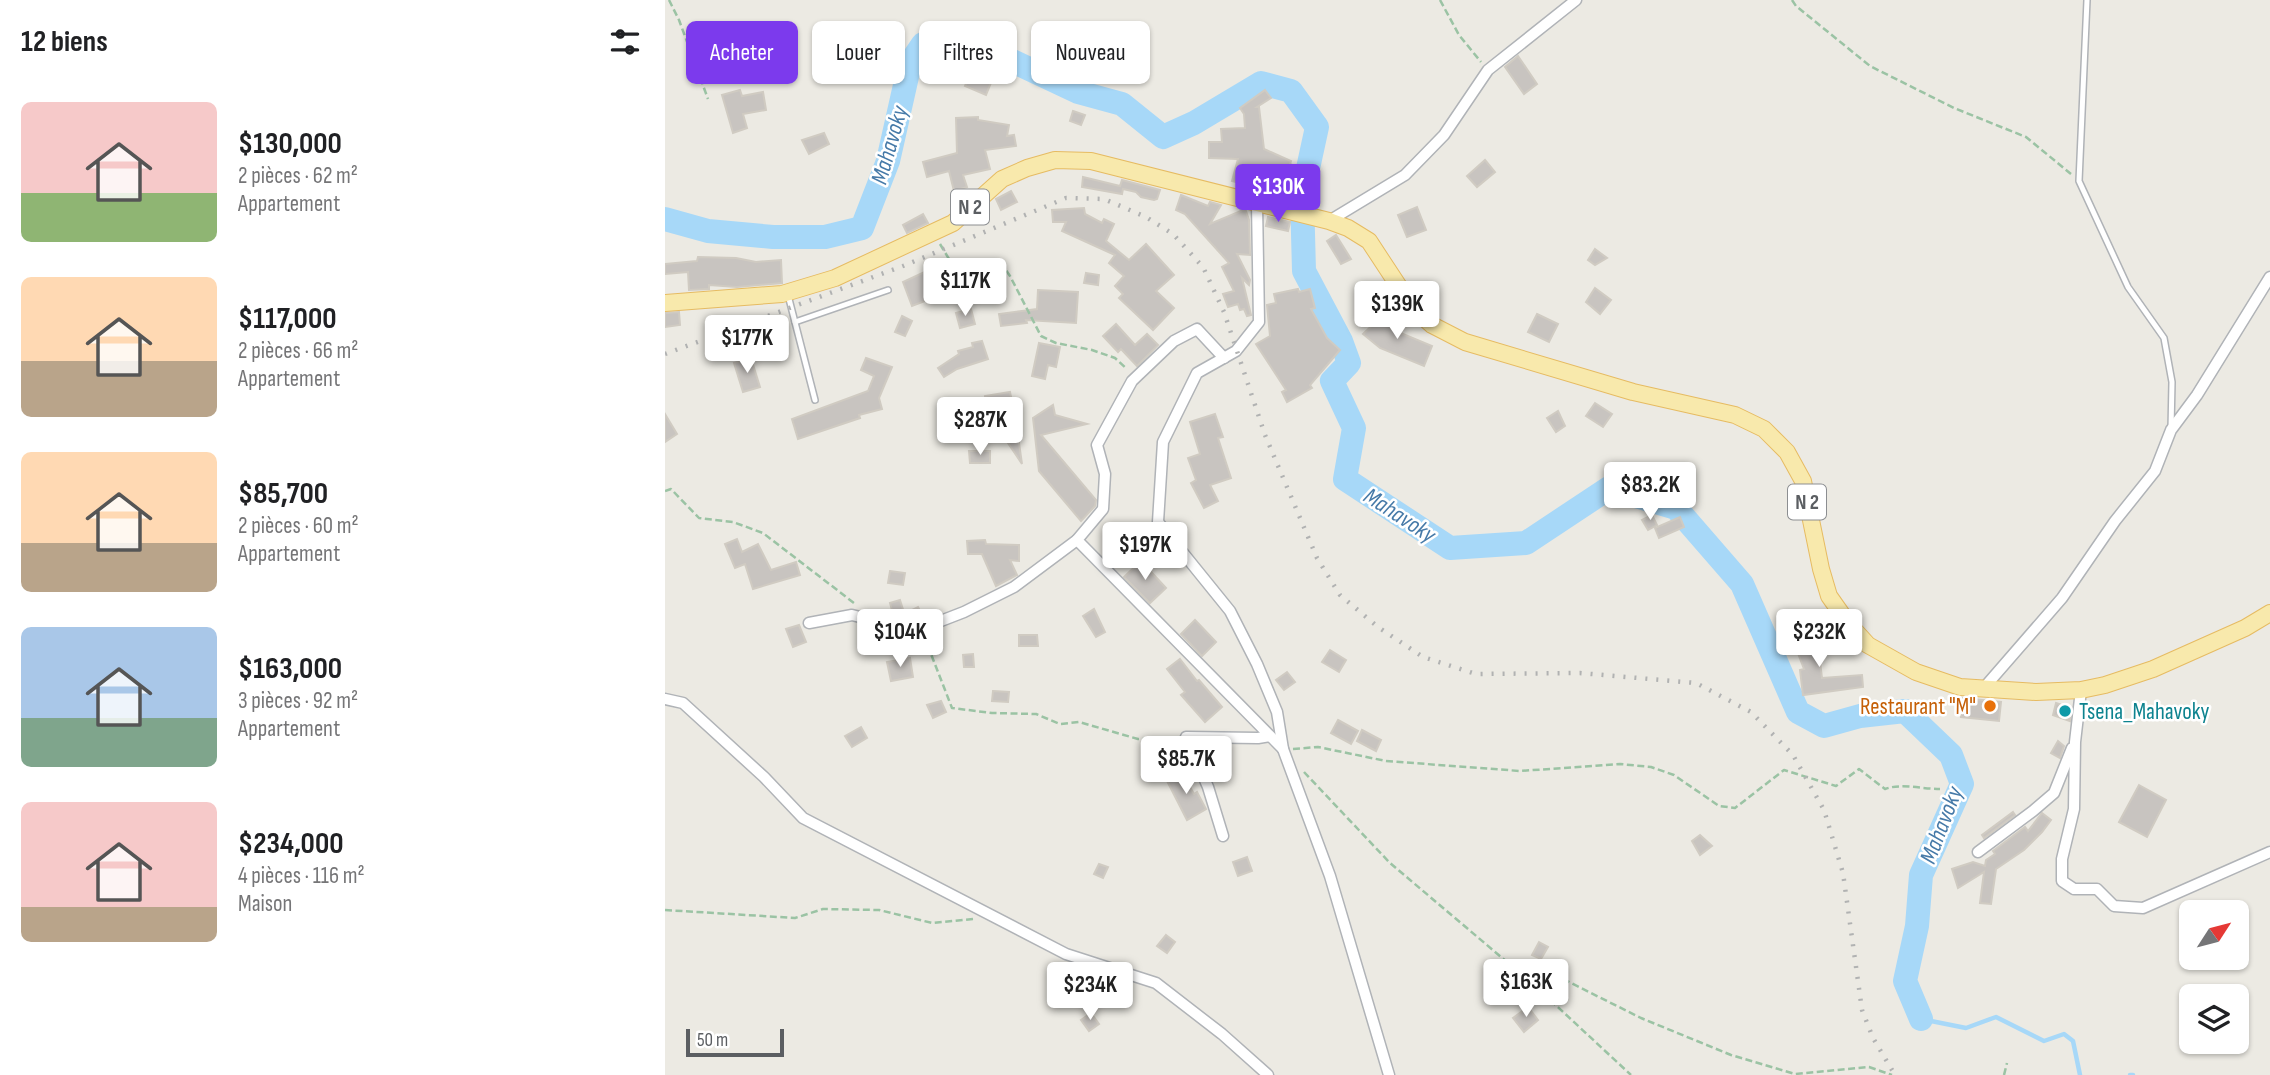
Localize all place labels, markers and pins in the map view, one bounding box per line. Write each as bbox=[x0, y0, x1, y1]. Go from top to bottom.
pin: $130K bbox=[1229, 164, 1327, 224]
pin: $117K bbox=[916, 258, 1014, 318]
pin: $139K bbox=[1348, 282, 1446, 341]
pin: $177K bbox=[698, 316, 796, 375]
pin: $287K bbox=[931, 398, 1029, 457]
pin: $83.2K bbox=[1593, 462, 1707, 522]
pin: $197K bbox=[1096, 522, 1194, 582]
pin: $104K bbox=[851, 610, 949, 669]
pin: $232K bbox=[1770, 610, 1868, 669]
place label: Restaurant "M" bbox=[1860, 693, 1976, 721]
marker: Restaurant "M" bbox=[1982, 698, 1998, 714]
place label: Tsena_Mahavoky bbox=[2079, 698, 2209, 726]
marker: Tsena_Mahavoky bbox=[2057, 703, 2073, 719]
pin: $85.7K bbox=[1129, 736, 1243, 796]
pin: $163K bbox=[1477, 960, 1575, 1019]
pin: $234K bbox=[1041, 962, 1139, 1022]

